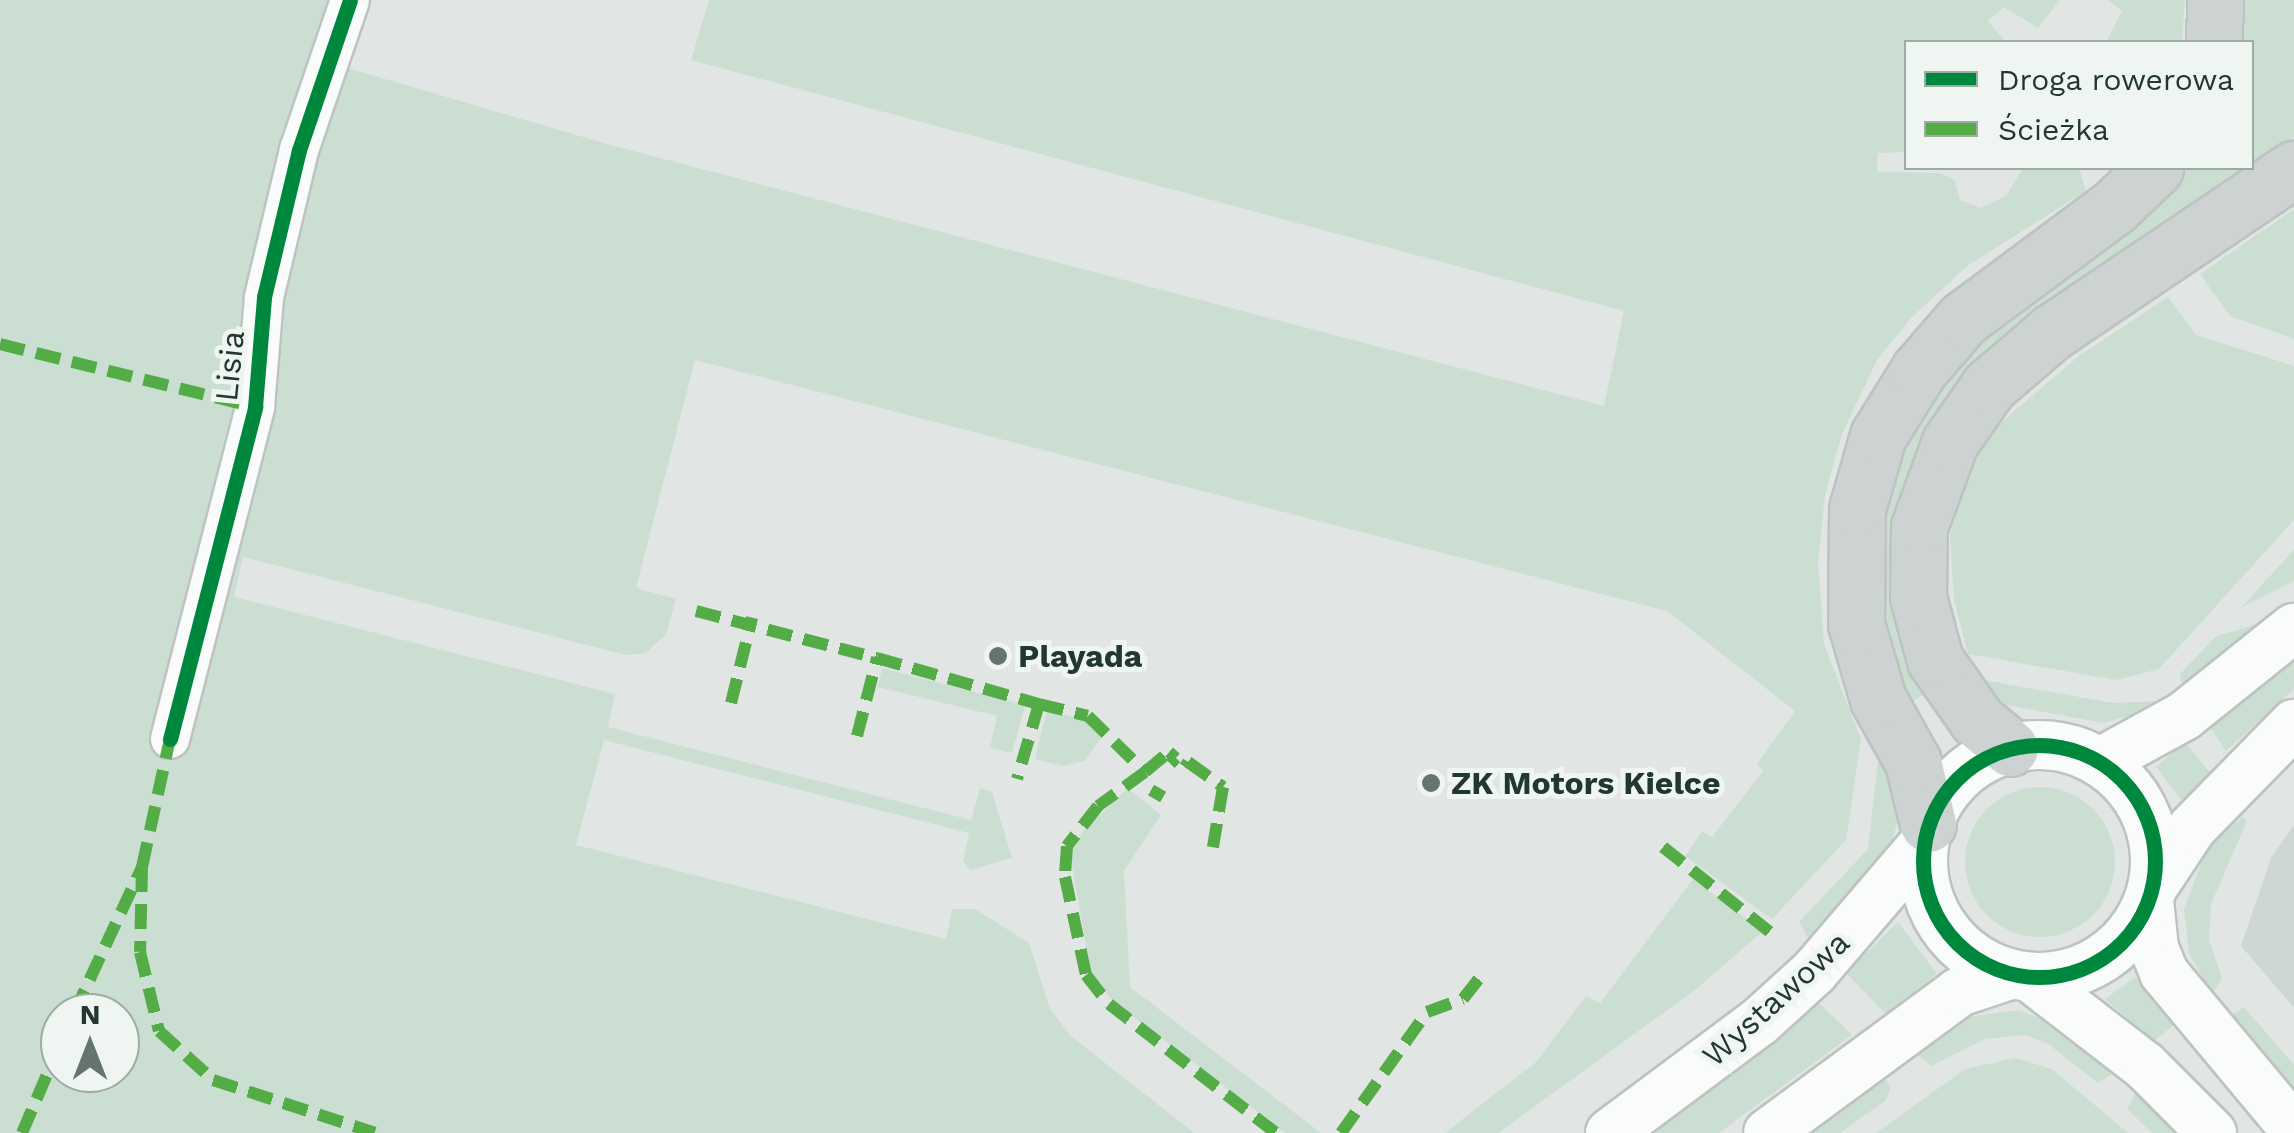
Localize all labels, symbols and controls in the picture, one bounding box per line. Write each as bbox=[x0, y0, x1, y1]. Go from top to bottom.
legend bbox=[1904, 40, 2254, 170]
text: Droga rowerowa bbox=[1998, 62, 2234, 97]
text: Ścieżka bbox=[1998, 112, 2109, 147]
street label: Lisia bbox=[207, 329, 253, 403]
place label: Playada bbox=[1018, 637, 1142, 675]
marker: Playada bbox=[987, 645, 1009, 667]
place label: ZK Motors Kielce bbox=[1451, 764, 1721, 802]
marker: ZK Motors Kielce bbox=[1420, 772, 1442, 794]
street label: Wystawowa bbox=[1695, 923, 1857, 1075]
north arrow bbox=[40, 993, 140, 1093]
text: N bbox=[80, 998, 100, 1031]

